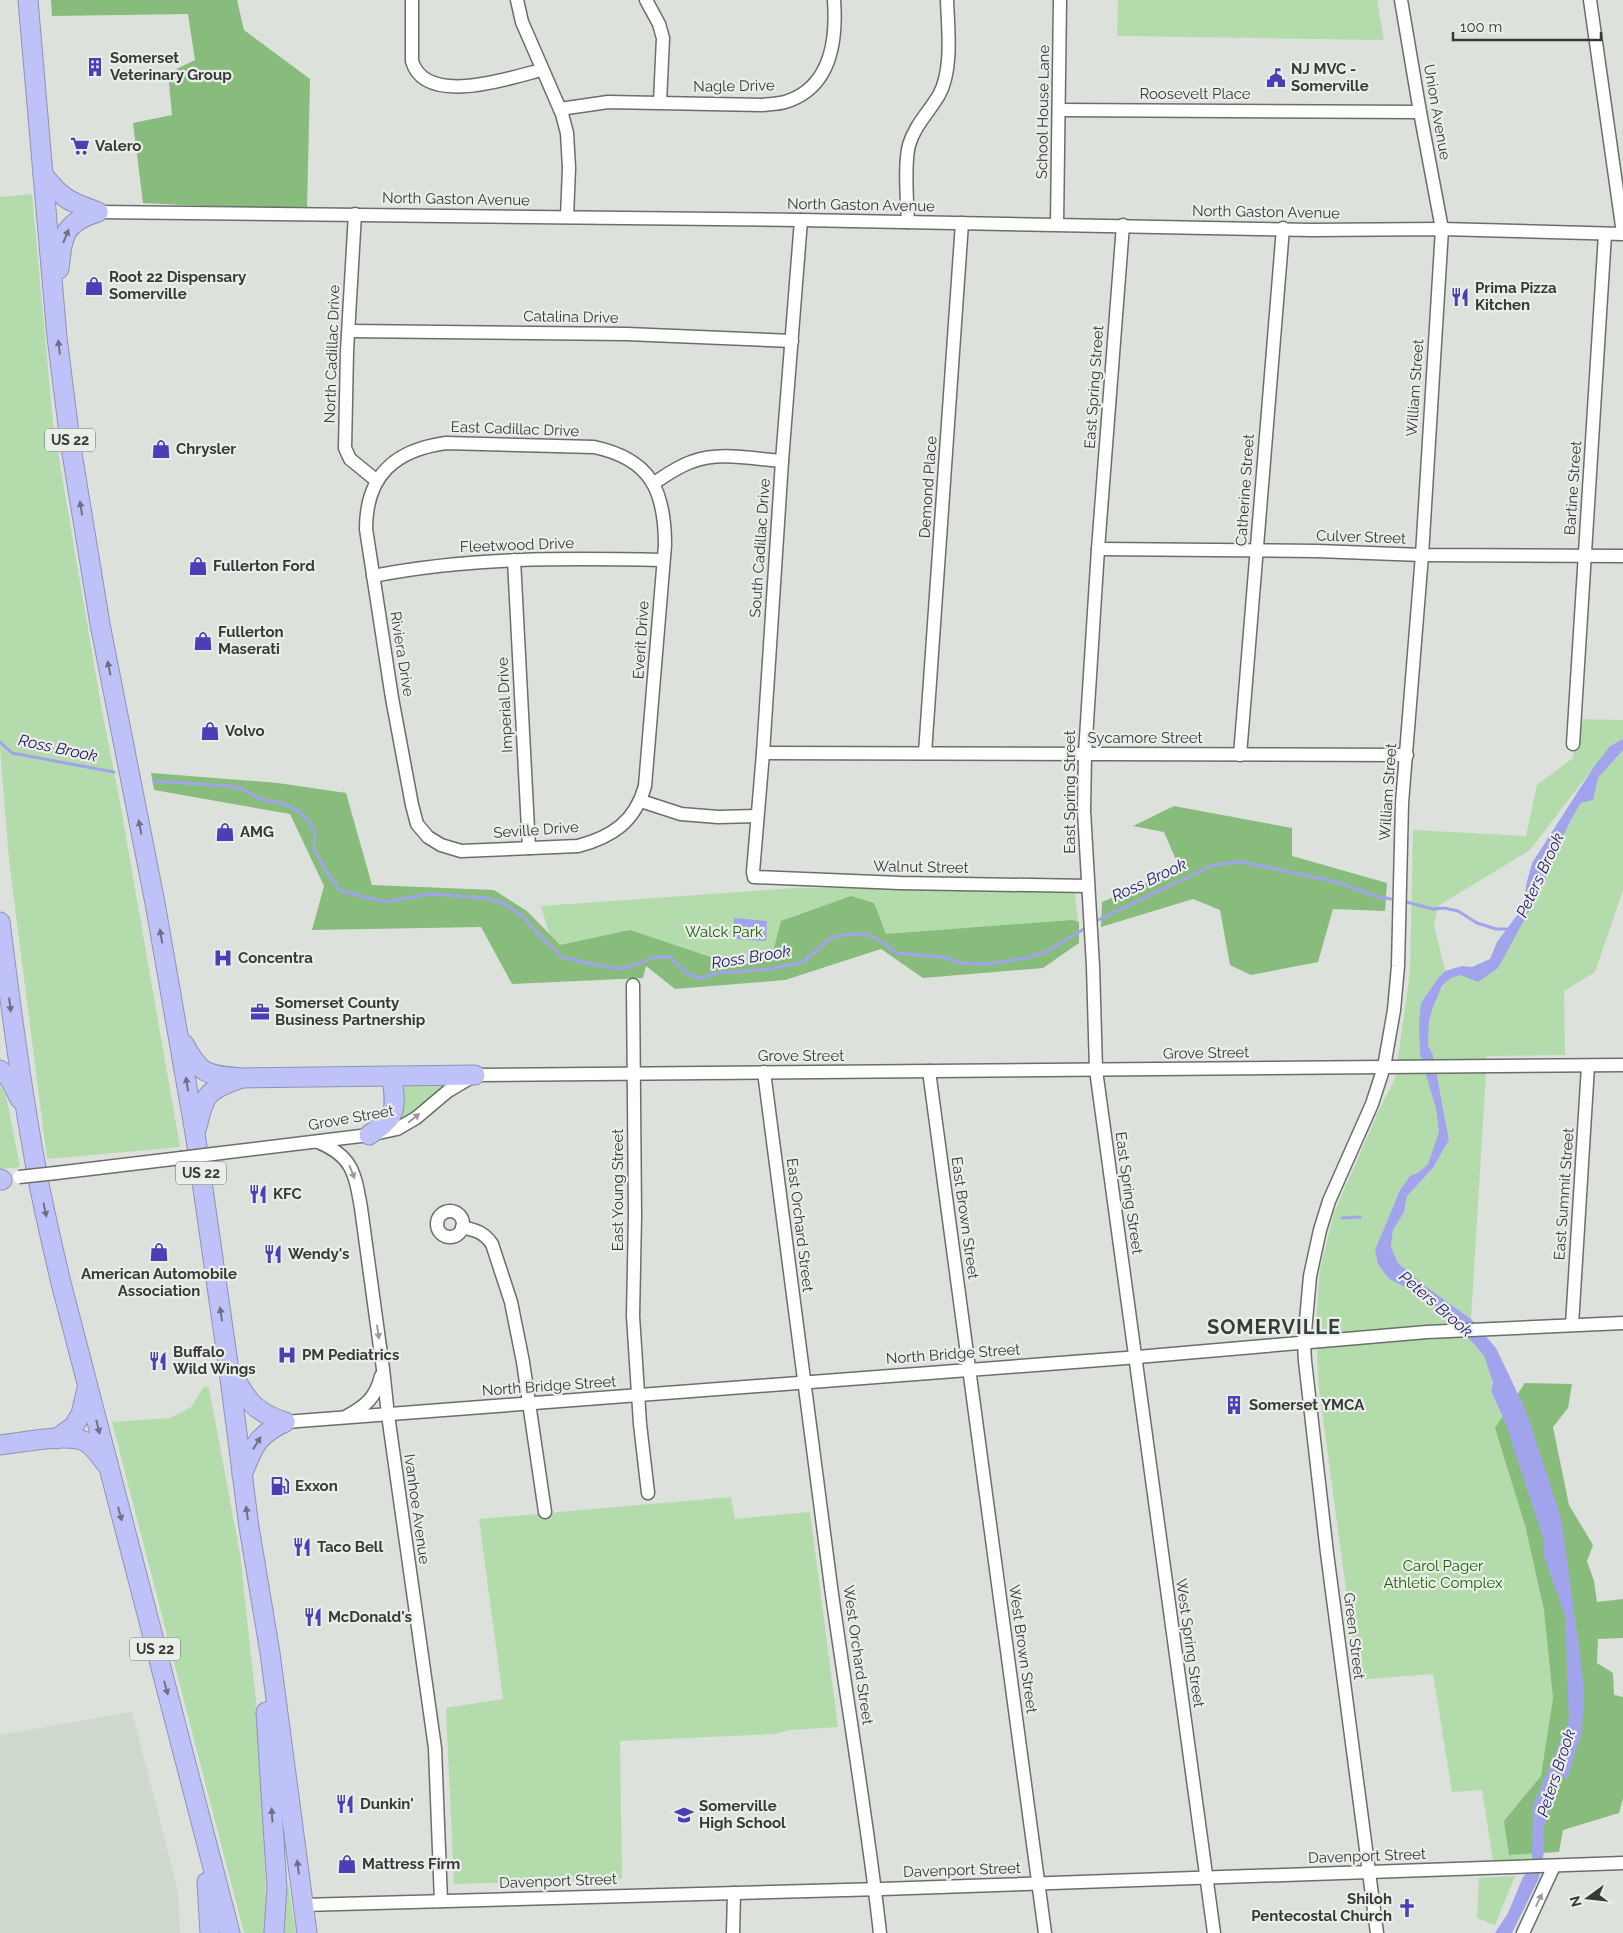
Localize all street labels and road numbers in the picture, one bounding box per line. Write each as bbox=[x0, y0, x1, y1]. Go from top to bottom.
street label: School House Lane bbox=[1033, 44, 1053, 179]
street label: Union Avenue bbox=[1420, 63, 1454, 161]
street label: Nagle Drive bbox=[693, 76, 775, 96]
street label: Roosevelt Place bbox=[1139, 85, 1251, 103]
street label: North Gaston Avenue bbox=[382, 189, 530, 209]
street label: North Gaston Avenue bbox=[787, 195, 935, 215]
street label: North Gaston Avenue bbox=[1192, 202, 1340, 222]
street label: North Cadillac Drive bbox=[321, 284, 343, 424]
street label: Catalina Drive bbox=[523, 307, 619, 327]
street label: East Spring Street bbox=[1081, 325, 1107, 449]
street label: William Street bbox=[1403, 339, 1427, 437]
street label: East Cadillac Drive bbox=[450, 418, 580, 440]
road number: US 22 bbox=[45, 428, 95, 452]
street label: Catherine Street bbox=[1232, 433, 1258, 547]
street label: Demond Place bbox=[915, 435, 941, 539]
street label: Bartine Street bbox=[1561, 440, 1585, 536]
street label: South Cadillac Drive bbox=[746, 477, 774, 618]
street label: Culver Street bbox=[1316, 526, 1406, 548]
street label: Fleetwood Drive bbox=[460, 534, 575, 556]
street label: Everit Drive bbox=[629, 600, 653, 680]
street label: Riviera Drive bbox=[386, 610, 418, 698]
street label: Imperial Drive bbox=[494, 657, 516, 753]
street label: Sycamore Street bbox=[1087, 729, 1203, 747]
street label: East Spring Street bbox=[1061, 730, 1079, 854]
street label: William Street bbox=[1376, 743, 1400, 841]
street label: Seville Drive bbox=[493, 818, 579, 842]
street label: Walnut Street bbox=[873, 857, 969, 877]
street label: Grove Street bbox=[1163, 1043, 1249, 1063]
street label: Grove Street bbox=[758, 1047, 844, 1065]
street label: Grove Street bbox=[307, 1102, 395, 1134]
street label: East Summit Street bbox=[1550, 1127, 1578, 1261]
street label: East Young Street bbox=[609, 1129, 627, 1251]
street label: East Spring Street bbox=[1111, 1131, 1147, 1255]
street label: East Brown Street bbox=[948, 1156, 982, 1280]
street label: East Orchard Street bbox=[783, 1157, 817, 1293]
road number: US 22 bbox=[176, 1162, 226, 1184]
street label: North Bridge Street bbox=[885, 1340, 1021, 1368]
street label: North Bridge Street bbox=[481, 1372, 617, 1400]
street label: Ivanhoe Avenue bbox=[400, 1453, 434, 1565]
street label: West Spring Street bbox=[1172, 1577, 1208, 1709]
street label: West Orchard Street bbox=[839, 1584, 877, 1726]
street label: West Brown Street bbox=[1005, 1584, 1041, 1714]
street label: Green Street bbox=[1340, 1591, 1368, 1681]
road number: US 22 bbox=[130, 1638, 180, 1660]
street label: Davenport Street bbox=[1308, 1845, 1426, 1867]
street label: Davenport Street bbox=[903, 1859, 1021, 1881]
street label: Davenport Street bbox=[499, 1870, 617, 1892]

